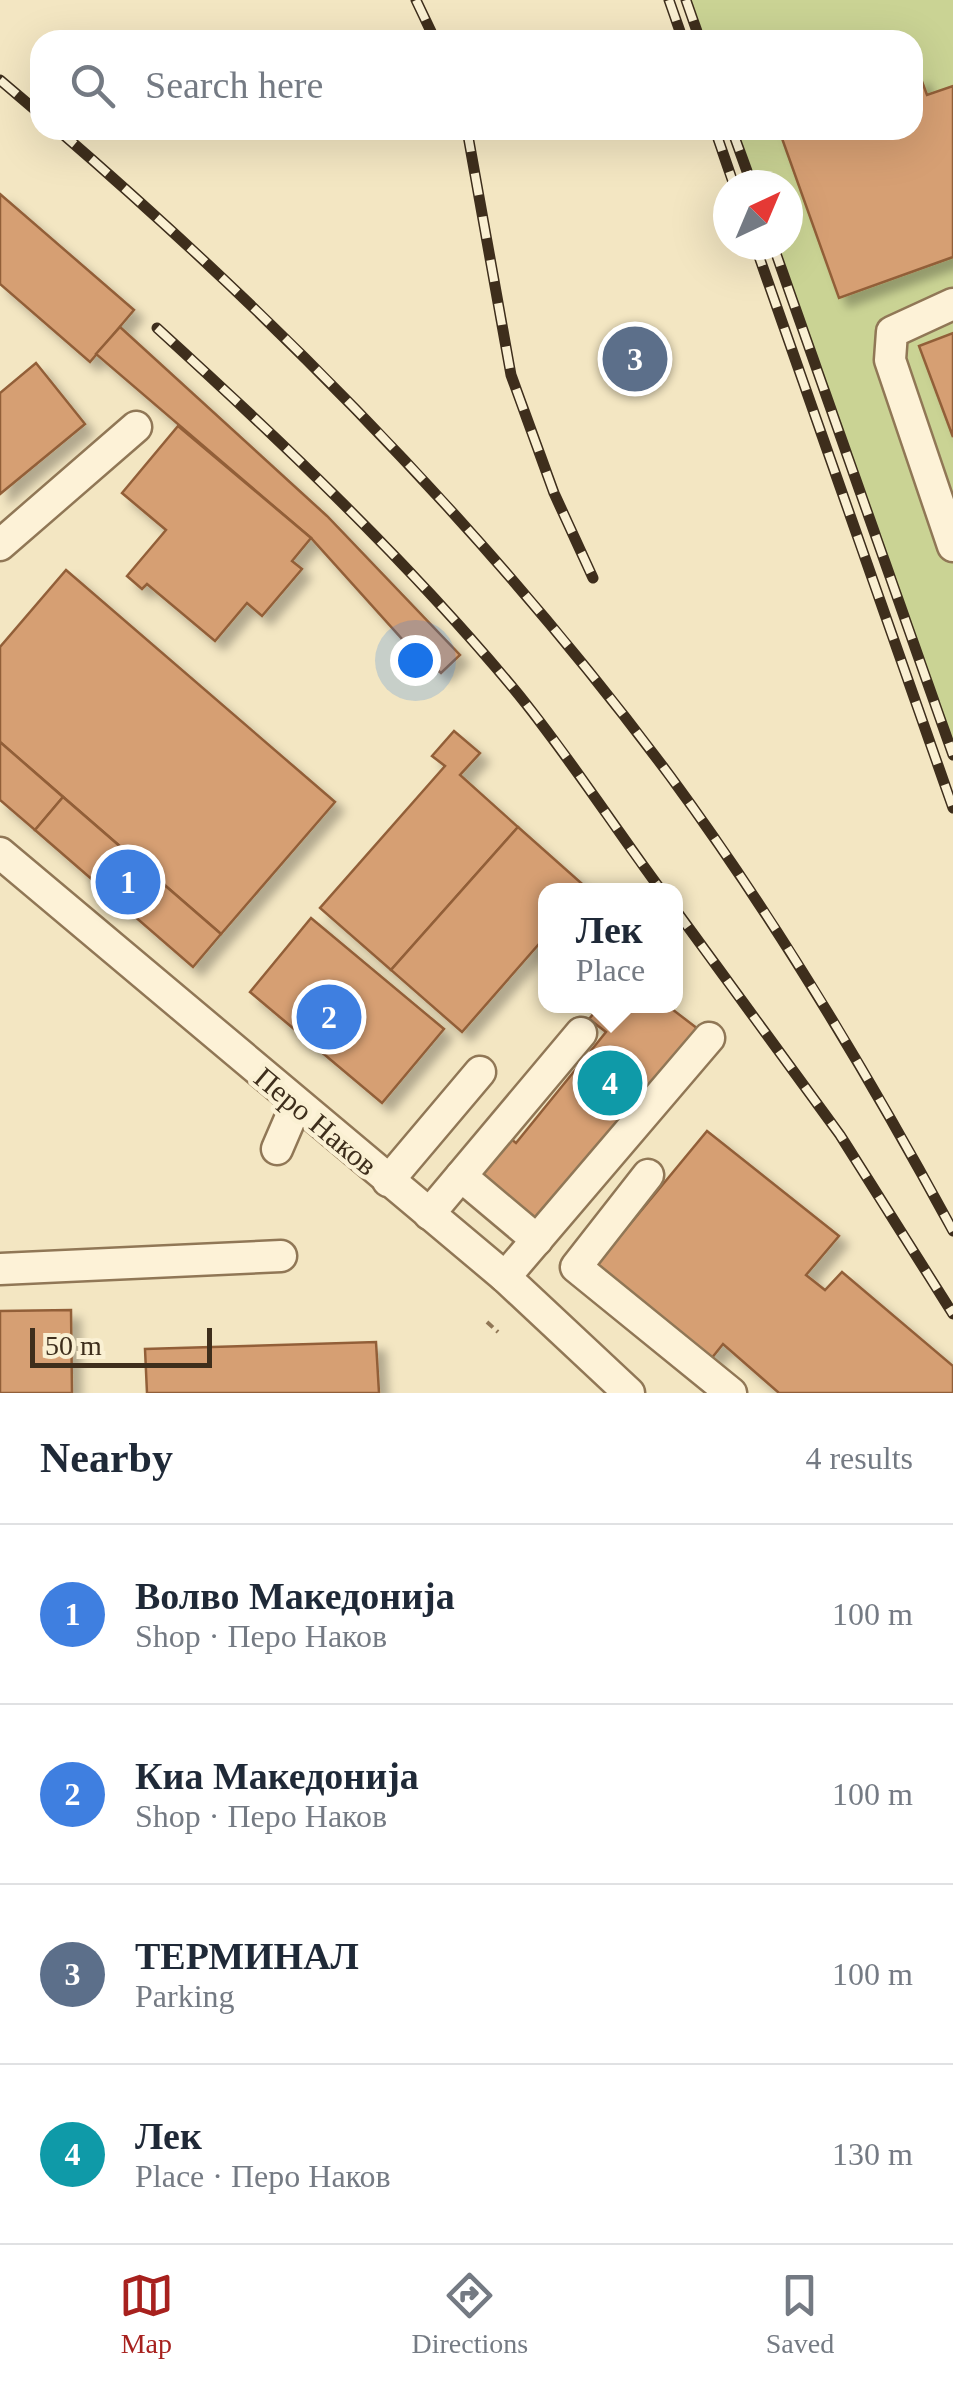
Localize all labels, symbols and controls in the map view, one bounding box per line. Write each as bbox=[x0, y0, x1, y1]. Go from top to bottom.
search box bbox=[30, 30, 923, 140]
icon: search bbox=[65, 58, 120, 113]
text: Search here bbox=[145, 64, 323, 106]
north arrow bbox=[713, 170, 803, 260]
pin: 3 bbox=[602, 322, 668, 396]
your location bbox=[390, 635, 441, 686]
pin: 1 bbox=[96, 844, 160, 920]
popup bbox=[538, 883, 683, 1013]
text: Лек bbox=[576, 909, 643, 951]
text: Place bbox=[576, 952, 645, 988]
pin: 2 bbox=[296, 980, 362, 1054]
pin: 4 bbox=[578, 1046, 642, 1120]
street label: Перо Наков bbox=[248, 1060, 384, 1182]
scale bar bbox=[30, 1323, 212, 1368]
text: 50 m bbox=[45, 1330, 102, 1361]
text: Nearby bbox=[40, 1435, 173, 1481]
text: 4 results bbox=[805, 1440, 913, 1476]
text: Волво Македонија bbox=[135, 1575, 455, 1617]
text: 1 bbox=[65, 1596, 81, 1632]
text: 100 m bbox=[832, 1596, 913, 1632]
text: Shop · Перо Наков bbox=[135, 1618, 387, 1654]
text: Киа Македонија bbox=[135, 1755, 419, 1797]
text: 2 bbox=[65, 1776, 81, 1812]
text: 100 m bbox=[832, 1776, 913, 1812]
text: Shop · Перо Наков bbox=[135, 1798, 387, 1834]
text: ТЕРМИНАЛ bbox=[135, 1935, 359, 1977]
text: 3 bbox=[65, 1956, 81, 1992]
text: 100 m bbox=[832, 1956, 913, 1992]
text: Parking bbox=[135, 1978, 235, 2014]
text: Лек bbox=[135, 2115, 202, 2157]
text: 4 bbox=[65, 2136, 81, 2172]
text: 130 m bbox=[832, 2136, 913, 2172]
text: Place · Перо Наков bbox=[135, 2158, 391, 2194]
tab: Map bbox=[119, 2268, 174, 2360]
tab: Directions bbox=[411, 2268, 528, 2360]
tab: Saved bbox=[766, 2268, 834, 2360]

